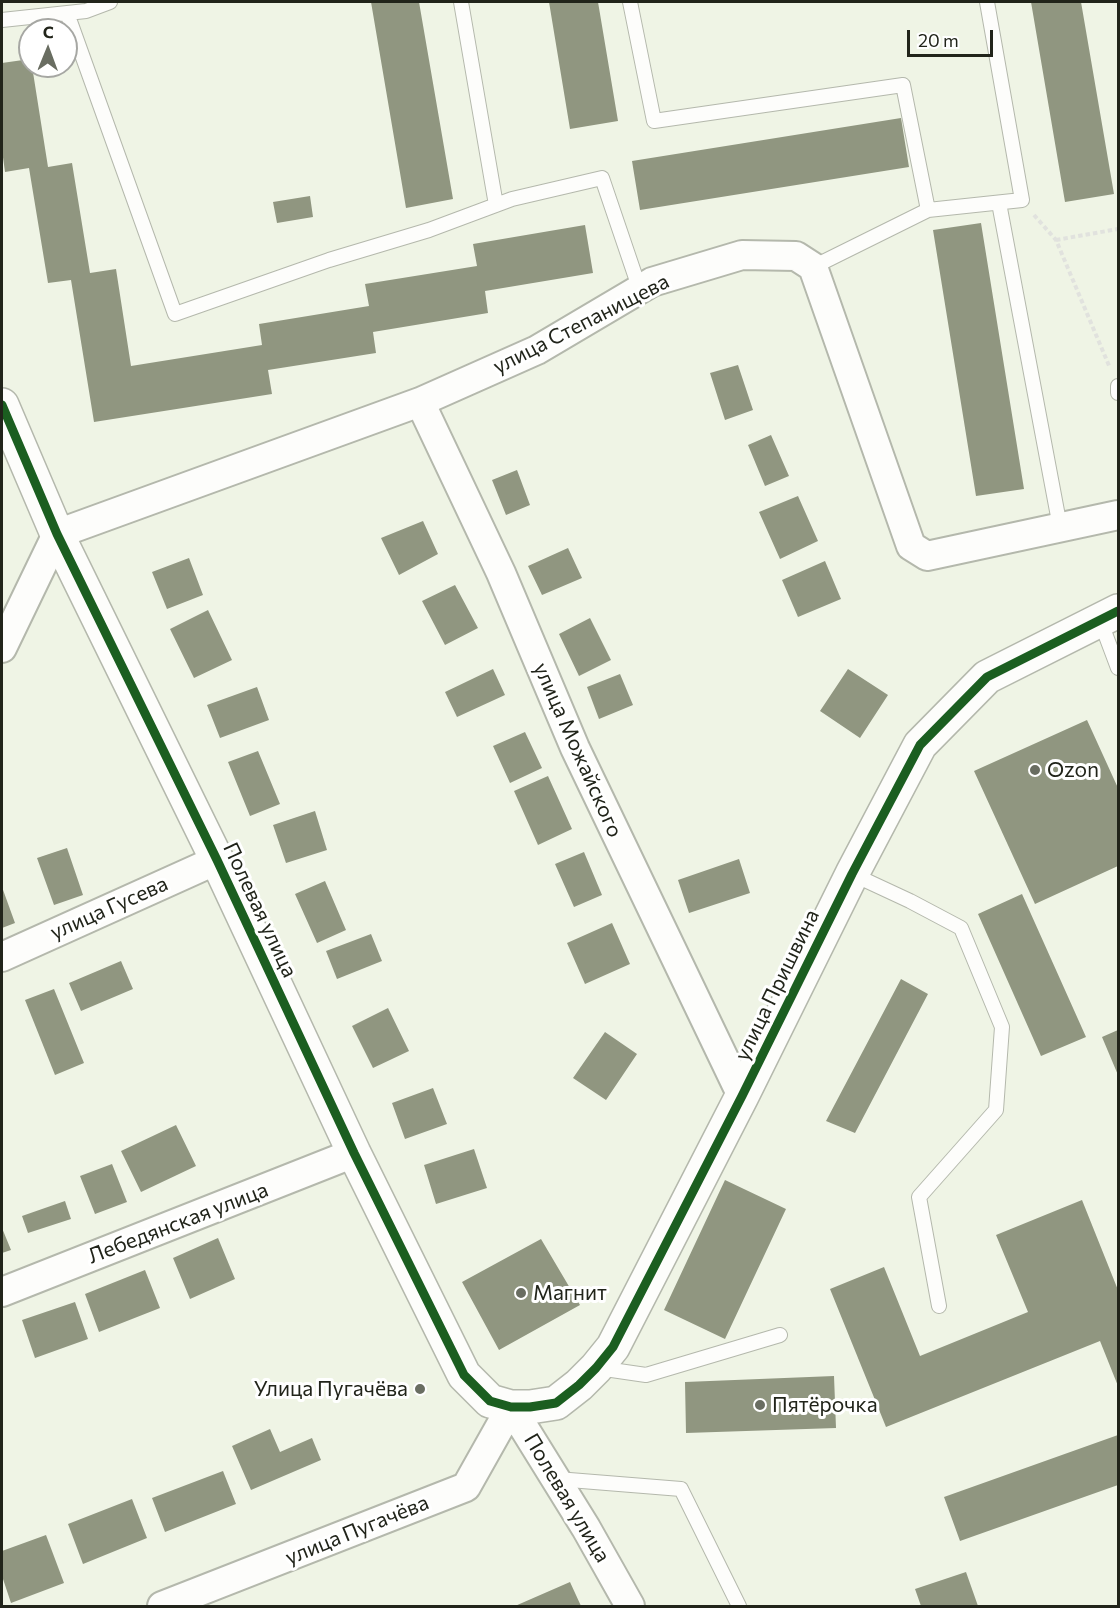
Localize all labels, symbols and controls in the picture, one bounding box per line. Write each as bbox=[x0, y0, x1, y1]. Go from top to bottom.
north arrow bbox=[18, 18, 78, 78]
scale bar bbox=[910, 18, 996, 56]
text: С bbox=[43, 22, 54, 41]
text: 20 m bbox=[918, 29, 959, 51]
street label: улица Степанищева bbox=[489, 269, 673, 379]
street label: улица Можайского bbox=[528, 659, 628, 841]
place label: Ozon bbox=[1047, 757, 1099, 783]
marker: Ozon bbox=[1028, 763, 1042, 777]
street label: Полевая улица bbox=[218, 839, 302, 981]
street label: улица Гусева bbox=[46, 871, 172, 945]
street label: улица Пришвина bbox=[730, 905, 824, 1065]
street label: Лебедянская улица bbox=[84, 1177, 272, 1269]
place label: Магнит bbox=[533, 1280, 607, 1306]
marker: Магнит bbox=[514, 1286, 528, 1300]
place label: Улица Пугачёва bbox=[254, 1376, 408, 1402]
marker: Улица Пугачёва bbox=[413, 1382, 427, 1396]
place label: Пятёрочка bbox=[772, 1392, 878, 1418]
marker: Пятёрочка bbox=[753, 1398, 767, 1412]
street label: Полевая улица bbox=[519, 1429, 615, 1567]
street label: улица Пугачёва bbox=[282, 1490, 432, 1570]

